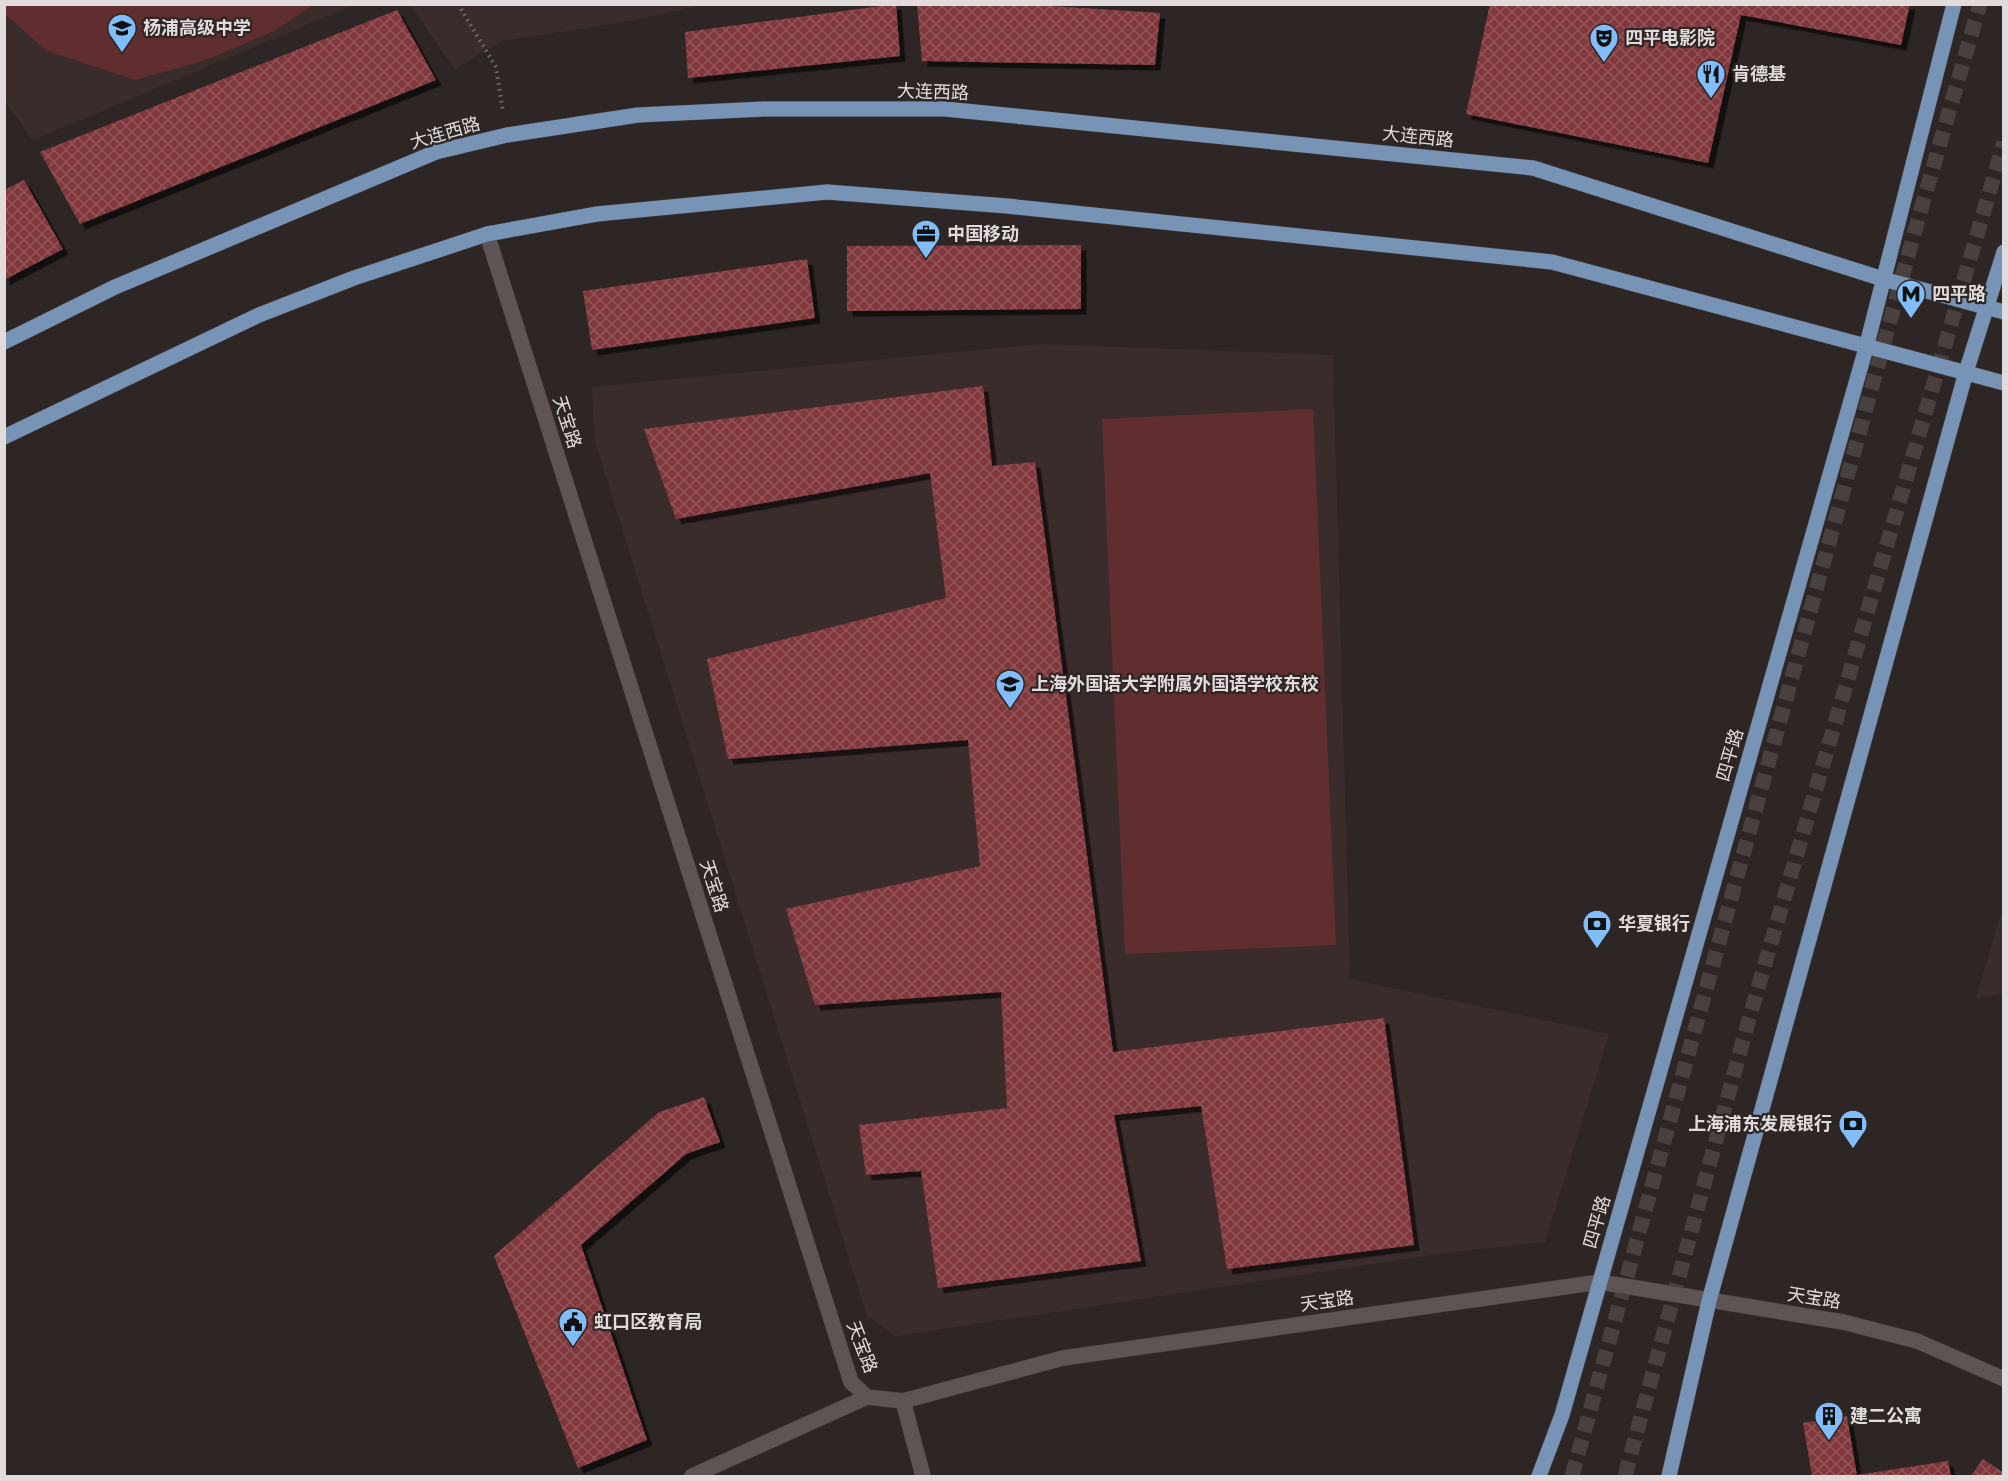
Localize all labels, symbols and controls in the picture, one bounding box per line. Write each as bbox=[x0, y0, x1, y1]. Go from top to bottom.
school or university icon: 杨浦高级中学 bbox=[106, 12, 138, 54]
place label: 杨浦高级中学 bbox=[143, 16, 251, 39]
theatre icon: 四平电影院 bbox=[1588, 22, 1620, 64]
place label: 四平电影院 bbox=[1625, 26, 1715, 49]
restaurant icon: 肯德基 bbox=[1695, 58, 1727, 100]
place label: 肯德基 bbox=[1732, 62, 1786, 85]
street label: 大连西路 bbox=[897, 79, 969, 104]
street label: 大连西路 bbox=[407, 112, 483, 153]
street label: 大连西路 bbox=[1381, 121, 1455, 152]
office icon: 中国移动 bbox=[910, 218, 942, 260]
place label: 中国移动 bbox=[947, 222, 1019, 245]
metro station icon: 四平路 bbox=[1895, 278, 1927, 320]
place label: 四平路 bbox=[1932, 282, 1986, 305]
street label: 天宝路 bbox=[548, 393, 587, 451]
school or university icon: 上海外国语大学附属外国语学校东校 bbox=[994, 668, 1026, 710]
place label: 上海外国语大学附属外国语学校东校 bbox=[1031, 672, 1319, 695]
street label: 四平路 bbox=[1711, 726, 1748, 784]
street label: 天宝路 bbox=[695, 857, 734, 915]
bank icon: 华夏银行 bbox=[1581, 908, 1613, 950]
place label: 华夏银行 bbox=[1618, 912, 1690, 935]
bank icon: 上海浦东发展银行 bbox=[1837, 1108, 1869, 1150]
place label: 上海浦东发展银行 bbox=[1688, 1112, 1832, 1135]
street label: 四平路 bbox=[1578, 1193, 1615, 1251]
street label: 天宝路 bbox=[1786, 1282, 1843, 1313]
street label: 天宝路 bbox=[1299, 1285, 1355, 1316]
public building icon: 虹口区教育局 bbox=[557, 1306, 589, 1348]
place label: 虹口区教育局 bbox=[594, 1310, 702, 1333]
street label: 天宝路 bbox=[842, 1317, 883, 1376]
building icon: 建二公寓 bbox=[1813, 1400, 1845, 1442]
place label: 建二公寓 bbox=[1850, 1404, 1922, 1427]

